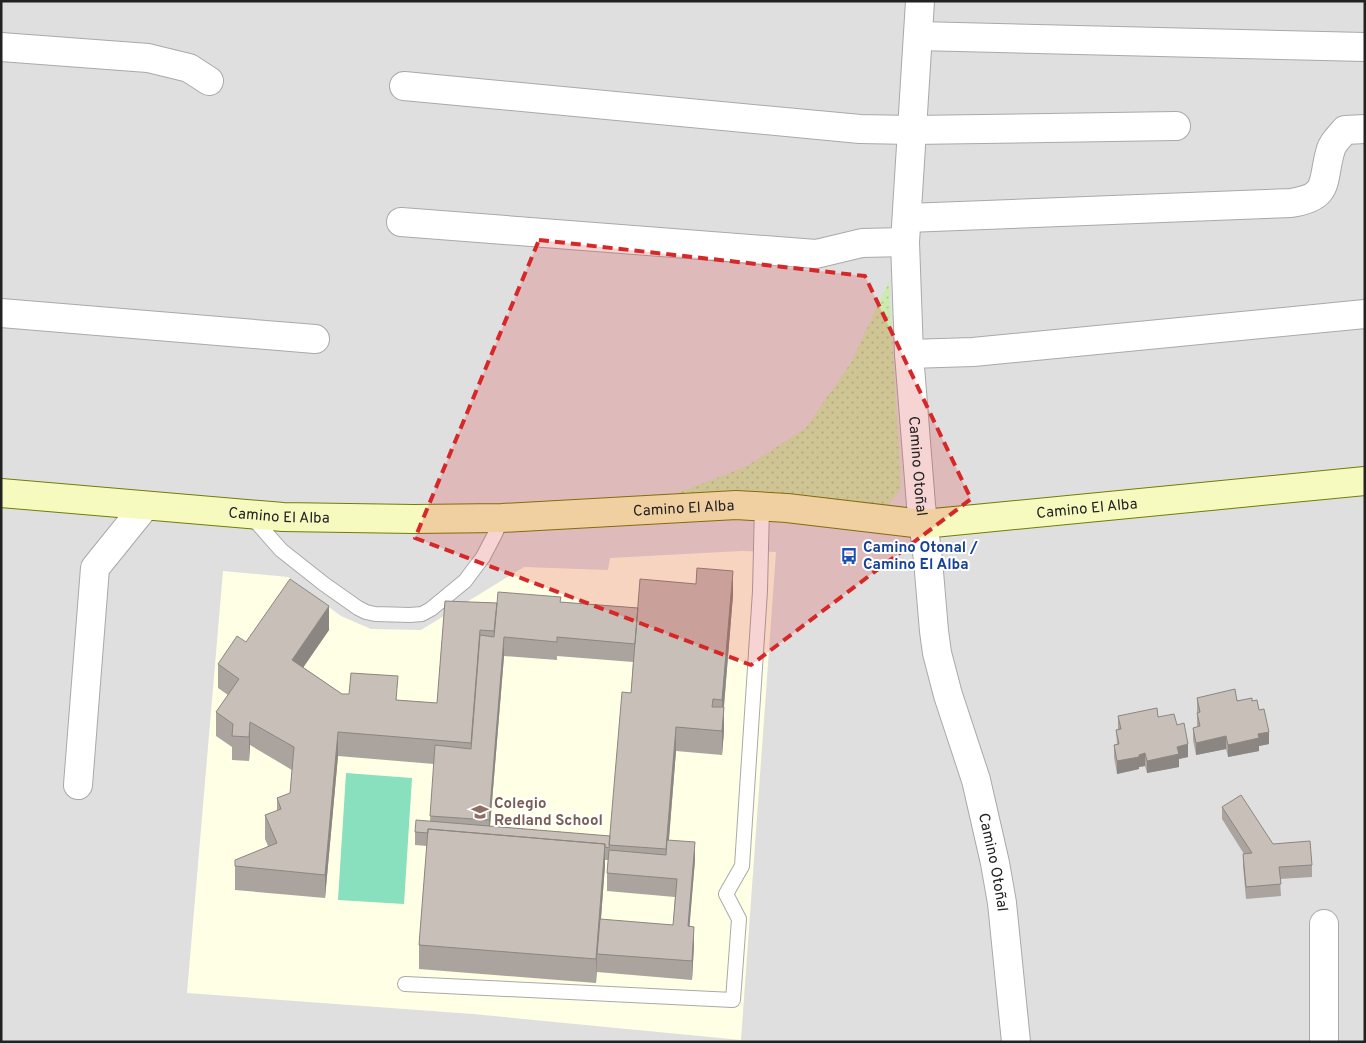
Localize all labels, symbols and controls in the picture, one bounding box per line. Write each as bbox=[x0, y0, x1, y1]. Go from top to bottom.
street label: Camino Otoñal bbox=[903, 416, 930, 517]
street label: Camino El Alba bbox=[1036, 495, 1138, 524]
street label: Camino El Alba bbox=[633, 497, 735, 522]
street label: Camino El Alba bbox=[228, 504, 330, 529]
place label: Camino Otonal / Camino El Alba bbox=[863, 539, 978, 575]
bus stop icon: Camino Otonal / Camino El Alba bbox=[839, 546, 859, 566]
place label: Colegio Redland School bbox=[494, 795, 603, 831]
school or university icon: Colegio Redland School bbox=[470, 802, 490, 822]
street label: Camino Otoñal bbox=[973, 811, 1011, 913]

